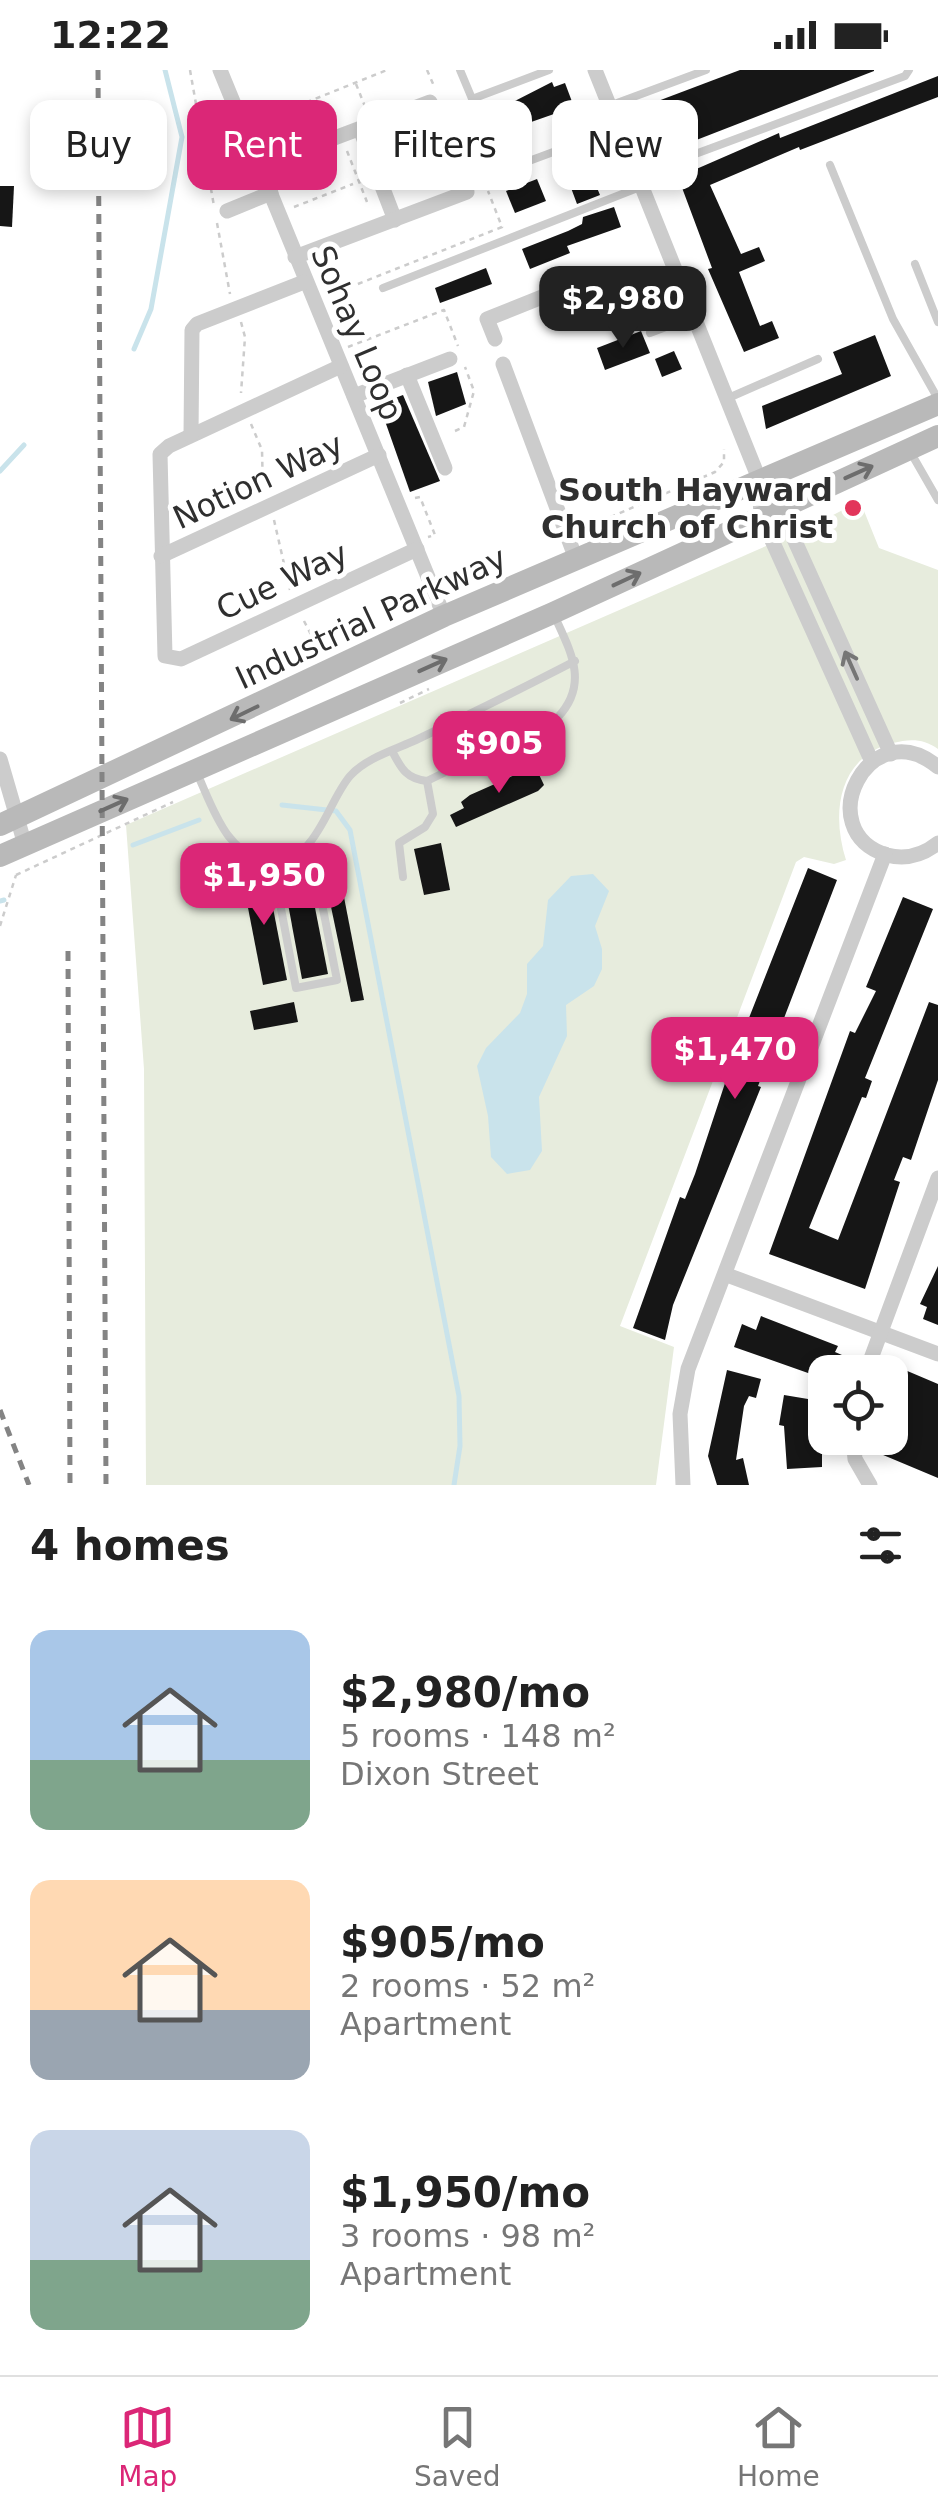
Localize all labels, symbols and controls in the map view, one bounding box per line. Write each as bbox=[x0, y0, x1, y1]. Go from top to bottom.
text: 12:22 bbox=[50, 13, 171, 57]
chip: Buy bbox=[30, 100, 167, 190]
chip: Rent bbox=[187, 100, 337, 190]
chip: Filters bbox=[357, 100, 532, 190]
chip: New bbox=[552, 100, 698, 190]
street label: Sohay Loop bbox=[303, 240, 411, 426]
pin: $2,980 bbox=[542, 266, 704, 351]
text: $2,980 bbox=[561, 279, 685, 317]
street label: Notion Way bbox=[167, 425, 349, 537]
one-way arrow bbox=[843, 461, 873, 480]
place label: South Hayward Church of Christ bbox=[541, 471, 833, 546]
marker: South Hayward Church of Christ bbox=[842, 497, 864, 519]
street label: Cue Way bbox=[210, 534, 354, 628]
street label: Industrial Parkway bbox=[230, 539, 512, 697]
one-way arrow bbox=[611, 568, 641, 587]
one-way arrow bbox=[841, 650, 859, 681]
one-way arrow bbox=[417, 655, 448, 673]
one-way arrow bbox=[229, 705, 259, 724]
pin: $905 bbox=[440, 711, 558, 796]
text: $905 bbox=[454, 724, 544, 762]
one-way arrow bbox=[98, 795, 129, 813]
pin: $1,950 bbox=[183, 843, 345, 928]
text: $1,950 bbox=[202, 856, 326, 894]
pin: $1,470 bbox=[654, 1017, 816, 1102]
text: $1,470 bbox=[673, 1030, 797, 1068]
map controls bbox=[808, 1355, 908, 1455]
button: locate bbox=[808, 1355, 908, 1455]
icon: filters bbox=[853, 1518, 908, 1573]
text: 4 homes bbox=[30, 1521, 230, 1570]
text: $2,980/mo bbox=[340, 1668, 590, 1717]
icon: home bbox=[110, 1670, 230, 1790]
text: 5 rooms · 148 m² bbox=[340, 1717, 616, 1755]
text: Dixon Street bbox=[340, 1755, 539, 1793]
text: $905/mo bbox=[340, 1918, 545, 1967]
icon: home bbox=[110, 1920, 230, 2040]
text: 2 rooms · 52 m² bbox=[340, 1967, 595, 2005]
text: Apartment bbox=[340, 2005, 511, 2043]
text: $1,950/mo bbox=[340, 2168, 590, 2217]
icon: home bbox=[110, 2170, 230, 2290]
text: 3 rooms · 98 m² bbox=[340, 2217, 595, 2255]
text: Apartment bbox=[340, 2255, 511, 2293]
tab: Map bbox=[118, 2400, 177, 2493]
tab: Saved bbox=[414, 2400, 500, 2493]
tab: Home bbox=[737, 2400, 820, 2493]

